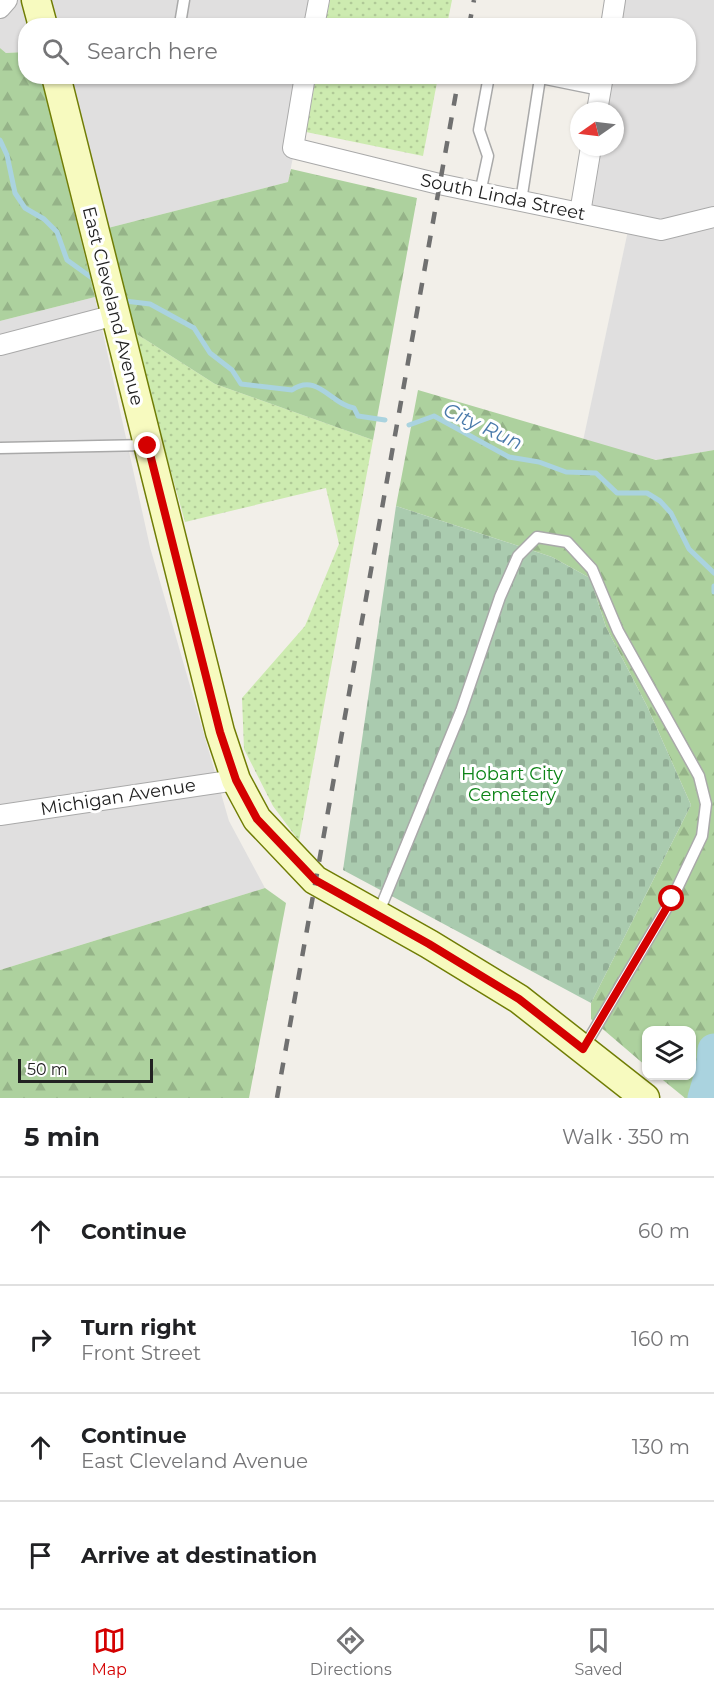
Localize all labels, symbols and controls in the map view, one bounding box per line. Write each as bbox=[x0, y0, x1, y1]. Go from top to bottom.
search box bbox=[18, 18, 696, 84]
icon: search bbox=[39, 35, 72, 68]
text: Search here bbox=[87, 38, 218, 65]
north arrow bbox=[570, 102, 624, 156]
street label: South Linda Street bbox=[418, 169, 588, 225]
street label: East Cleveland Avenue bbox=[78, 204, 148, 408]
water label: City Run bbox=[440, 397, 526, 455]
route end bbox=[134, 432, 160, 458]
park label: Hobart City Cemetery bbox=[461, 763, 563, 806]
street label: Michigan Avenue bbox=[39, 774, 197, 820]
route start bbox=[658, 885, 684, 911]
map controls bbox=[642, 1026, 696, 1080]
button: layers bbox=[642, 1026, 696, 1080]
scale bar bbox=[18, 1056, 153, 1084]
text: 50 m bbox=[27, 1060, 68, 1079]
text: 5 min bbox=[24, 1121, 100, 1153]
text: Walk · 350 m bbox=[562, 1125, 690, 1149]
icon: ahead bbox=[24, 1215, 57, 1248]
text: Continue bbox=[81, 1218, 187, 1245]
text: 60 m bbox=[638, 1219, 690, 1243]
text: Turn right bbox=[81, 1314, 196, 1341]
icon: right bbox=[24, 1323, 57, 1356]
text: 160 m bbox=[631, 1327, 690, 1351]
text: Front Street bbox=[81, 1341, 201, 1365]
text: Continue bbox=[81, 1422, 187, 1449]
icon: ahead bbox=[24, 1431, 57, 1464]
text: 130 m bbox=[632, 1435, 690, 1459]
text: East Cleveland Avenue bbox=[81, 1449, 308, 1473]
icon: arrive bbox=[24, 1539, 57, 1572]
text: Arrive at destination bbox=[81, 1542, 317, 1569]
tab: Map bbox=[91, 1624, 127, 1679]
tab: Directions bbox=[310, 1624, 392, 1679]
tab: Saved bbox=[575, 1624, 623, 1679]

